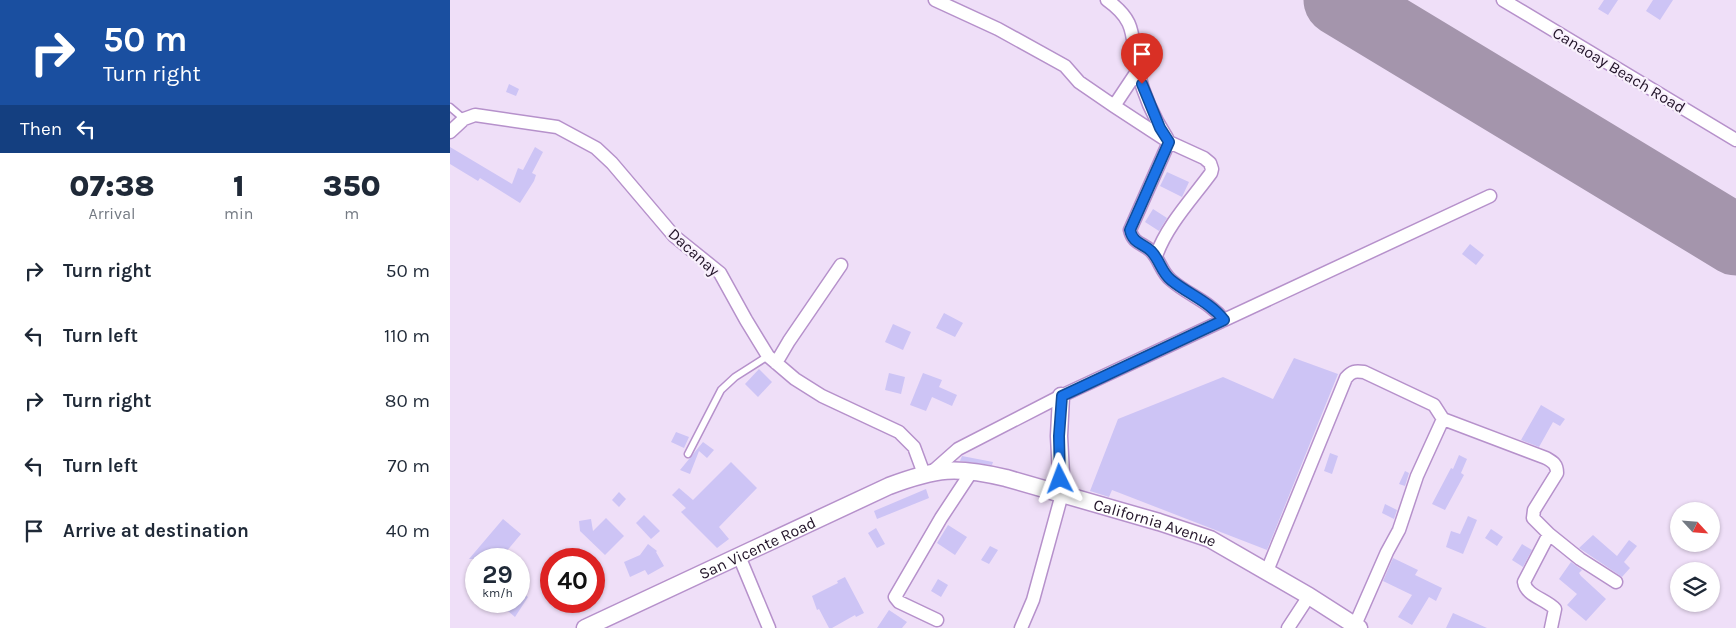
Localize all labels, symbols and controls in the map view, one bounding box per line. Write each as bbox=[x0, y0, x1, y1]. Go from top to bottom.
text: 50 m bbox=[103, 19, 188, 60]
icon: right bbox=[20, 20, 85, 85]
street label: Canaoay Beach Road bbox=[1549, 23, 1689, 117]
pin bbox=[1121, 33, 1163, 84]
icon: arrive bbox=[1128, 40, 1156, 68]
text: Turn right bbox=[103, 61, 201, 87]
icon: left bbox=[72, 115, 100, 143]
text: Then bbox=[20, 118, 62, 140]
text: 07:38 bbox=[69, 168, 155, 204]
text: 1 bbox=[233, 168, 245, 204]
text: 350 bbox=[323, 168, 381, 204]
text: Arrival bbox=[89, 204, 135, 223]
text: min bbox=[224, 204, 253, 223]
text: m bbox=[344, 204, 359, 223]
street label: Dacanay bbox=[664, 224, 724, 280]
icon: right bbox=[20, 257, 48, 285]
text: Turn right bbox=[63, 260, 152, 282]
text: 50 m bbox=[386, 260, 430, 282]
icon: left bbox=[20, 322, 48, 350]
text: Turn left bbox=[63, 325, 138, 347]
text: 110 m bbox=[384, 325, 430, 347]
icon: right bbox=[20, 387, 48, 415]
text: Turn right bbox=[63, 390, 152, 412]
text: 80 m bbox=[385, 390, 430, 412]
icon: left bbox=[20, 452, 48, 480]
position arrow bbox=[1033, 452, 1085, 504]
text: Turn left bbox=[63, 455, 138, 477]
text: 70 m bbox=[388, 455, 430, 477]
street label: California Avenue bbox=[1092, 494, 1220, 550]
north arrow bbox=[1670, 502, 1720, 552]
map controls bbox=[1670, 502, 1720, 612]
street label: San Vicente Road bbox=[696, 512, 819, 583]
icon: arrive bbox=[20, 517, 48, 545]
text: Arrive at destination bbox=[63, 520, 249, 542]
text: 40 m bbox=[386, 520, 430, 542]
speed limit sign: 40 bbox=[540, 548, 605, 613]
text: 29 bbox=[482, 560, 513, 589]
button: layers bbox=[1670, 562, 1720, 612]
text: km/h bbox=[482, 586, 513, 600]

